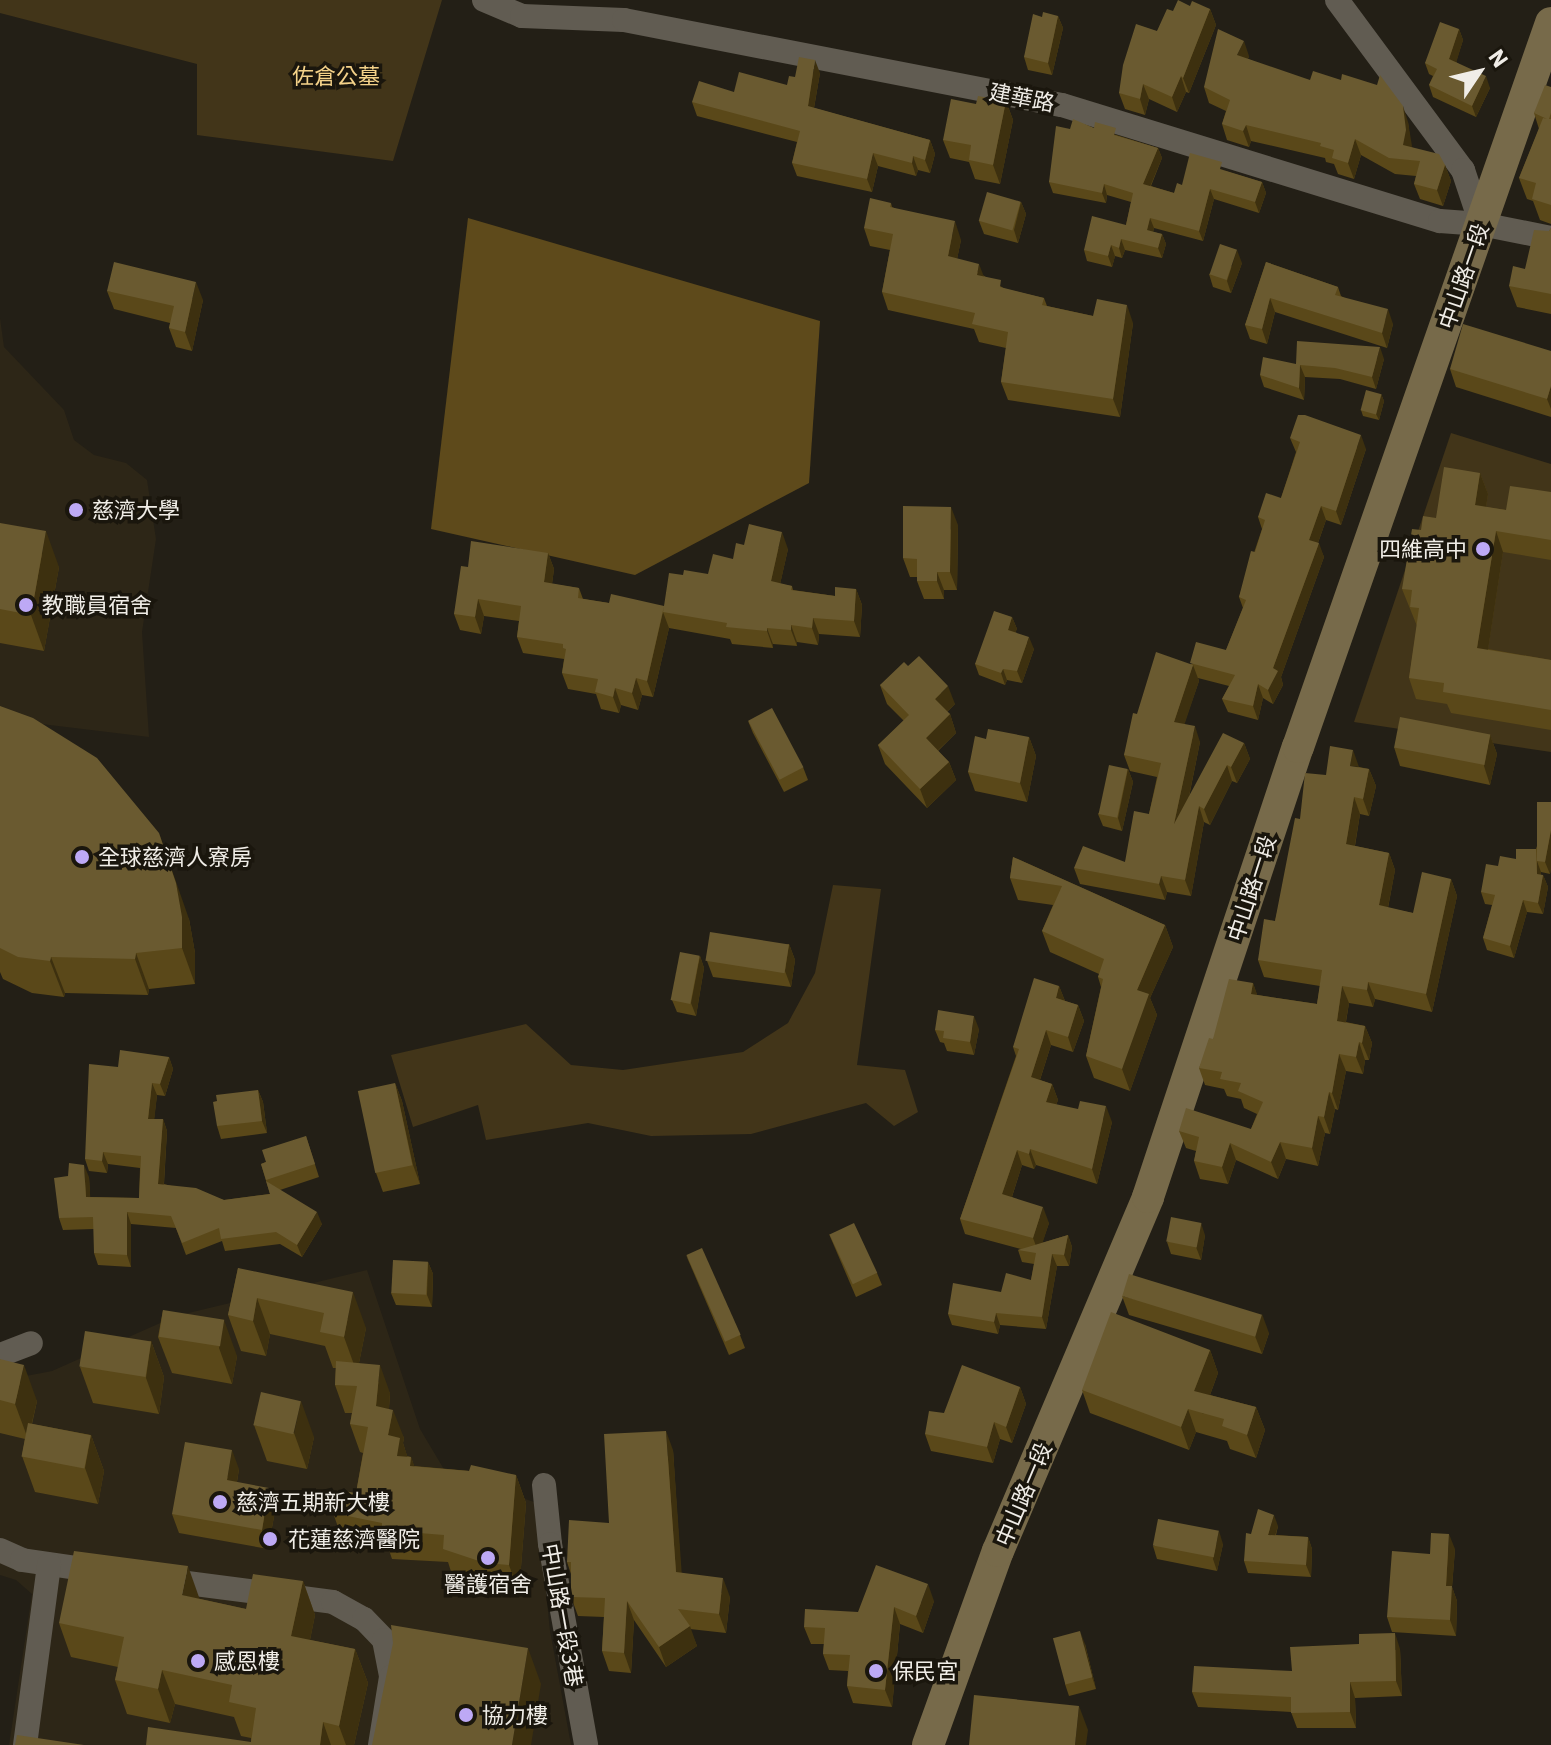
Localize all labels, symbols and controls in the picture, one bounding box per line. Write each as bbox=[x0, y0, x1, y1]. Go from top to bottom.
north arrow bbox=[1439, 32, 1519, 112]
text: N bbox=[1483, 43, 1516, 73]
park label: 佐倉公墓 bbox=[292, 63, 380, 89]
street label: 建華路 bbox=[987, 78, 1057, 116]
street label: 中山路一段 bbox=[1433, 220, 1493, 332]
place label: 慈濟大學 bbox=[92, 497, 180, 523]
marker: 慈濟大學 bbox=[67, 501, 85, 519]
place label: 四維高中 bbox=[1379, 536, 1467, 562]
marker: 四維高中 bbox=[1474, 540, 1492, 558]
place label: 教職員宿舍 bbox=[42, 592, 152, 618]
marker: 教職員宿舍 bbox=[17, 596, 35, 614]
street label: 中山路一段 bbox=[1221, 832, 1281, 944]
place label: 全球慈濟人寮房 bbox=[98, 844, 252, 870]
marker: 全球慈濟人寮房 bbox=[73, 848, 91, 866]
street label: 中山路一段 bbox=[989, 1438, 1057, 1550]
place label: 慈濟五期新大樓 bbox=[236, 1489, 390, 1515]
marker: 慈濟五期新大樓 bbox=[211, 1493, 229, 1511]
place label: 花蓮慈濟醫院 bbox=[288, 1526, 420, 1552]
marker: 花蓮慈濟醫院 bbox=[259, 1528, 281, 1550]
street label: 中山路一段3巷 bbox=[537, 1541, 589, 1689]
marker: 醫護宿舍 bbox=[479, 1549, 497, 1567]
place label: 醫護宿舍 bbox=[444, 1571, 532, 1597]
place label: 感恩樓 bbox=[214, 1648, 280, 1674]
marker: 感恩樓 bbox=[189, 1652, 207, 1670]
place label: 保民宮 bbox=[892, 1658, 958, 1684]
marker: 保民宮 bbox=[867, 1662, 885, 1680]
place label: 協力樓 bbox=[482, 1702, 548, 1728]
marker: 協力樓 bbox=[457, 1706, 475, 1724]

